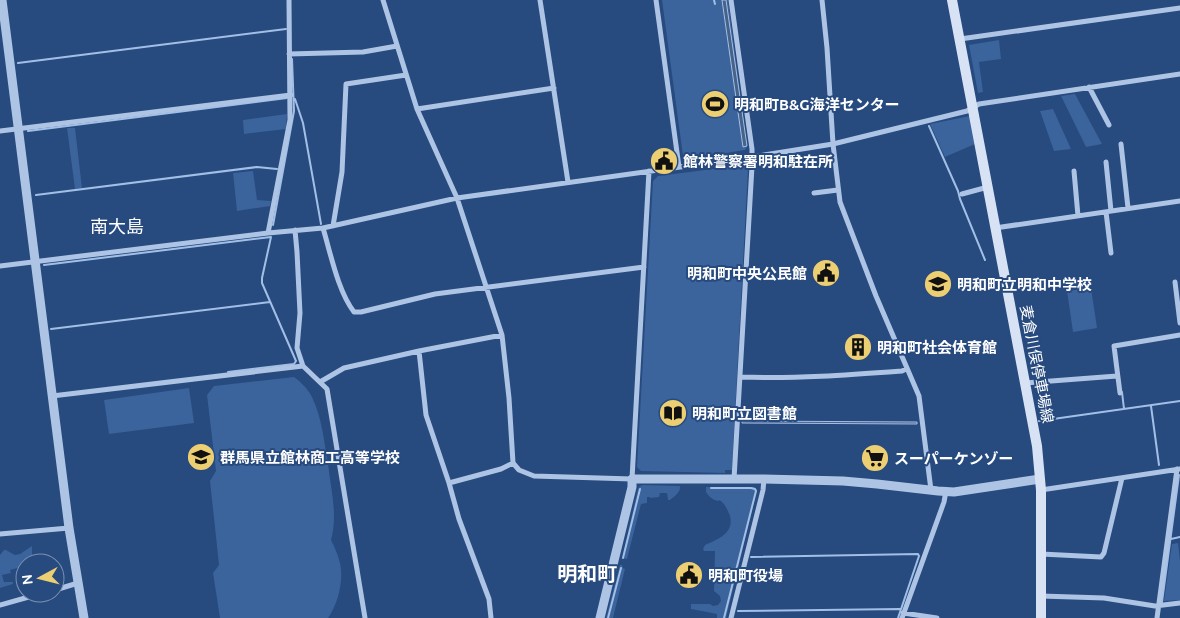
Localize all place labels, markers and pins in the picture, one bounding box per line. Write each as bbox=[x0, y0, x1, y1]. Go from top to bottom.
sports icon: 明和町B&G海洋センター bbox=[700, 89, 730, 119]
place label: 明和町B&G海洋センター bbox=[734, 96, 900, 113]
public building icon: 館林警察署明和駐在所 bbox=[649, 146, 679, 176]
place label: 館林警察署明和駐在所 bbox=[683, 153, 833, 170]
public building icon: 明和町中央公民館 bbox=[811, 258, 841, 288]
place label: 明和町中央公民館 bbox=[687, 265, 807, 282]
school or university icon: 明和町立明和中学校 bbox=[923, 269, 953, 299]
place label: 明和町立明和中学校 bbox=[957, 276, 1092, 293]
building icon: 明和町社会体育館 bbox=[843, 332, 873, 362]
place label: 明和町社会体育館 bbox=[877, 339, 997, 356]
library icon: 明和町立図書館 bbox=[658, 398, 688, 428]
place label: 明和町立図書館 bbox=[692, 405, 797, 422]
school or university icon: 群馬県立館林商工高等学校 bbox=[186, 442, 216, 472]
supermarket icon: スーパーケンゾー bbox=[860, 443, 890, 473]
place label: 群馬県立館林商工高等学校 bbox=[220, 449, 400, 466]
place label: スーパーケンゾー bbox=[894, 450, 1013, 467]
public building icon: 明和町役場 bbox=[674, 560, 704, 590]
place label: 明和町役場 bbox=[708, 567, 783, 584]

